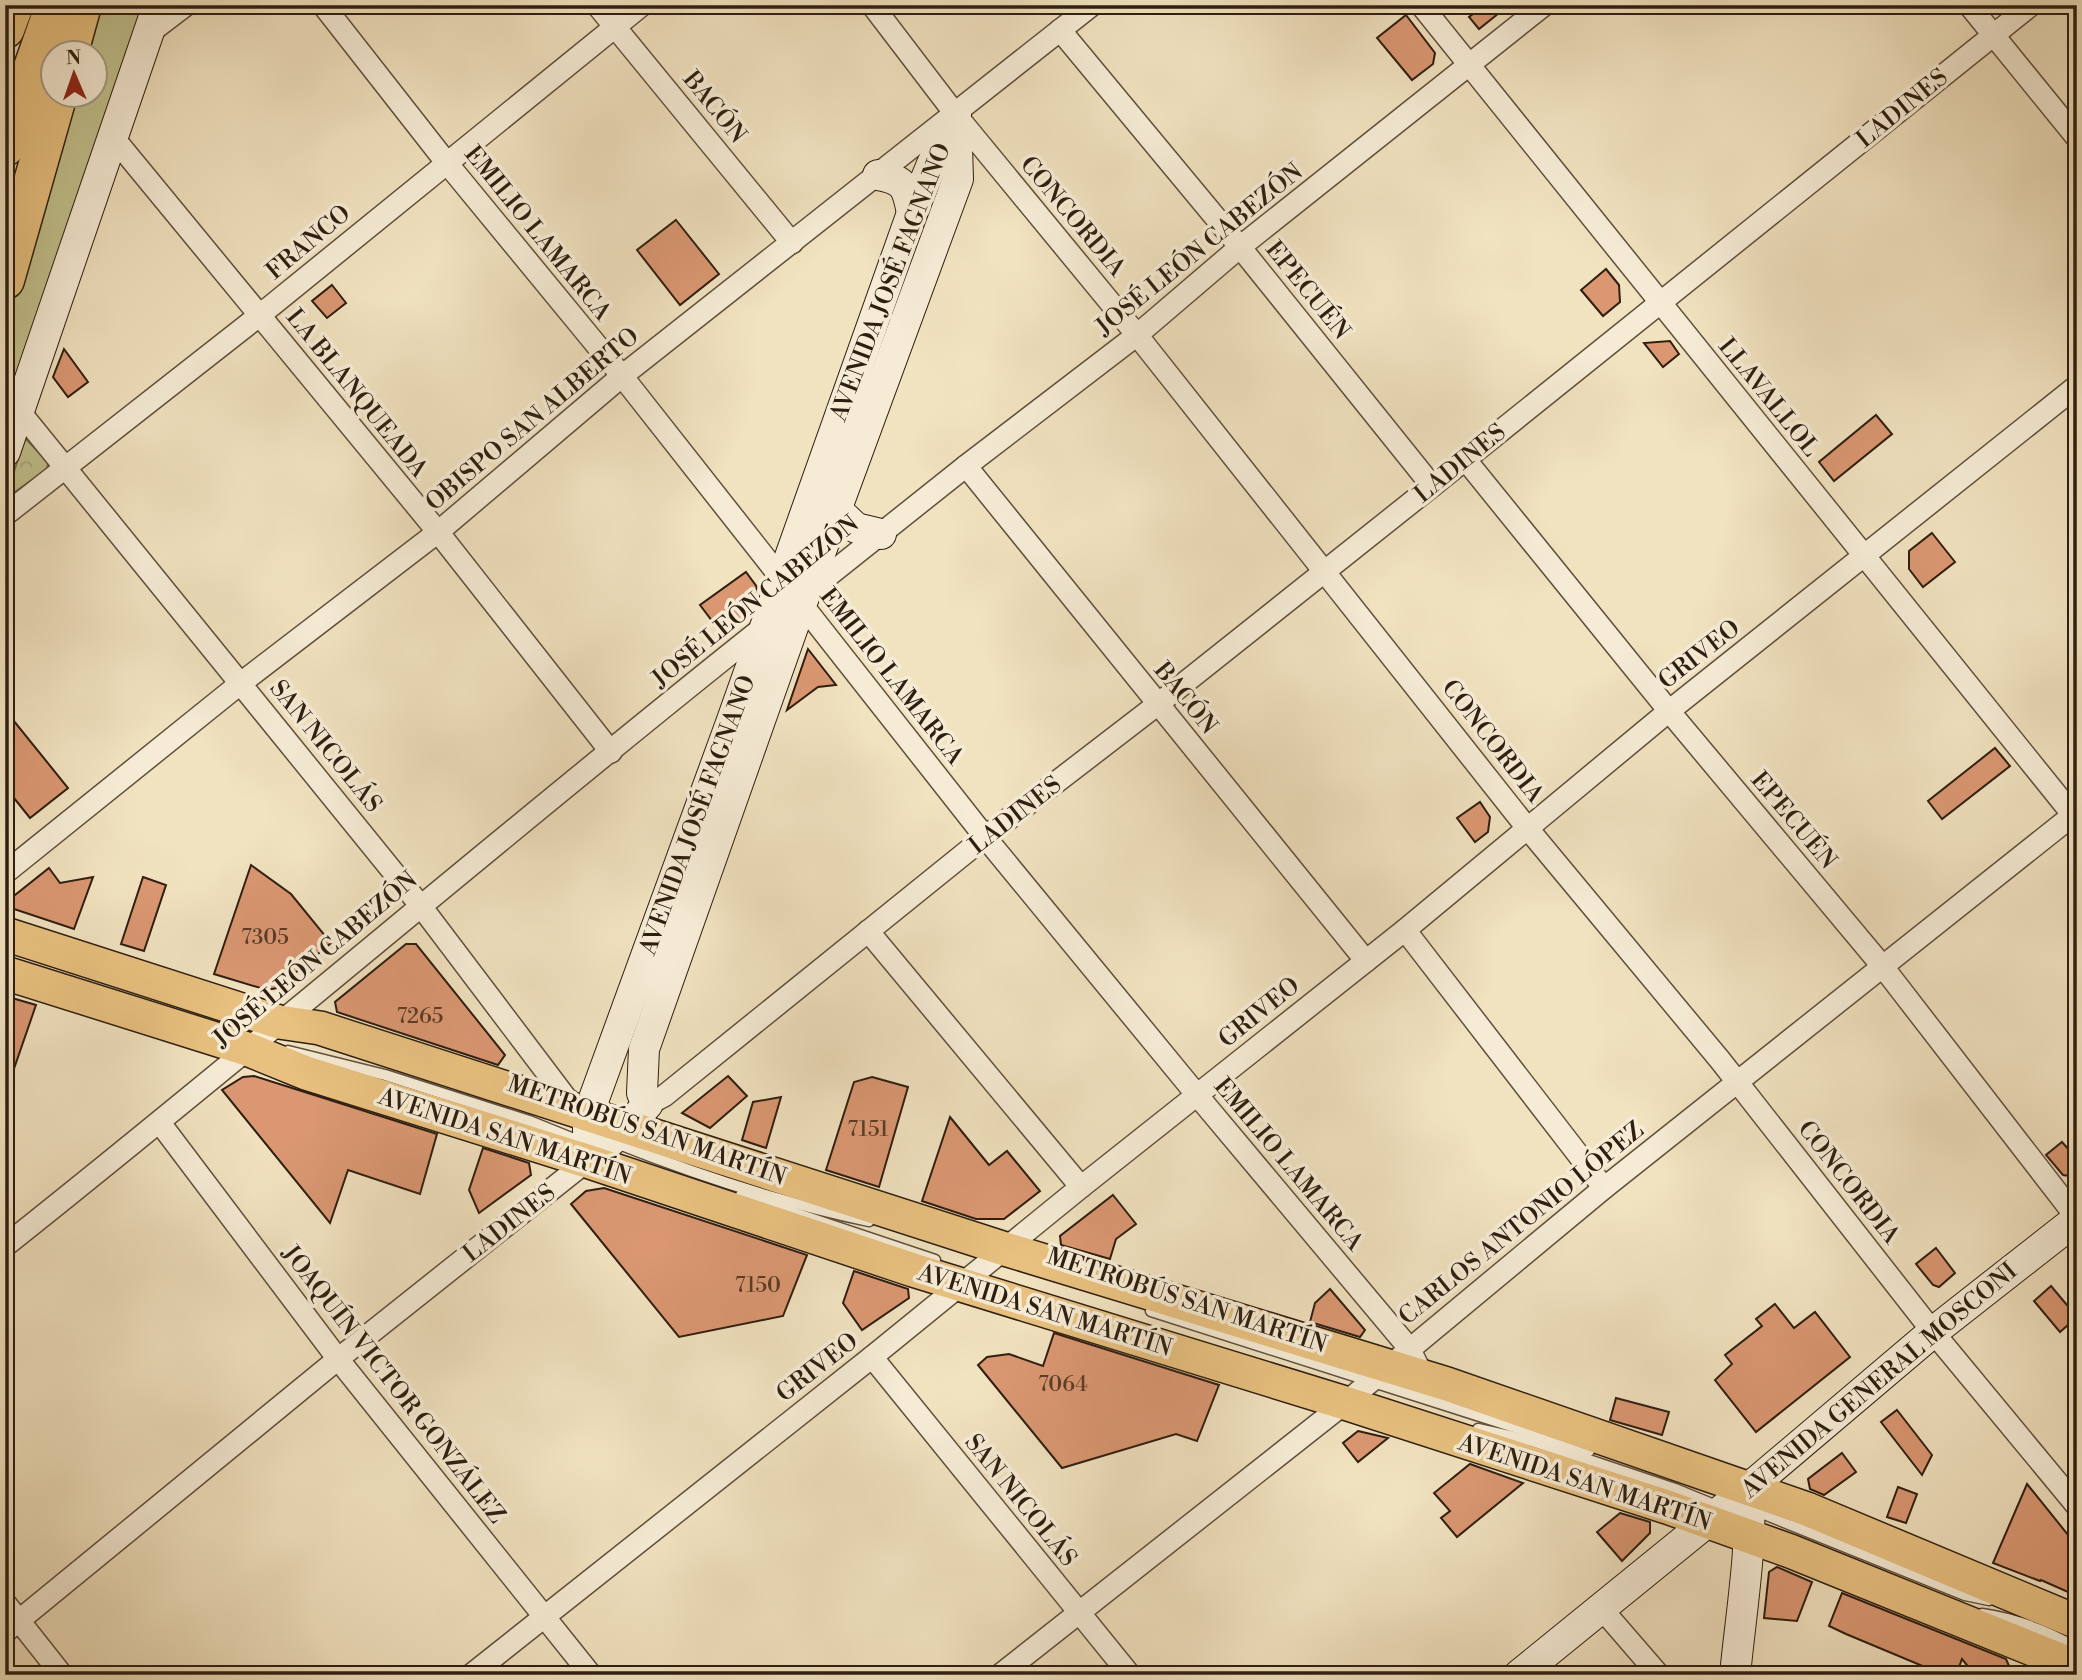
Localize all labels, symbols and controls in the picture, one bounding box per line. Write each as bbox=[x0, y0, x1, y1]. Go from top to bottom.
north arrow bbox=[38, 38, 108, 108]
text: N bbox=[66, 46, 81, 70]
street label: BACÓN bbox=[675, 63, 754, 150]
street label: LADINES bbox=[1851, 63, 1955, 155]
street label: AVENIDA JOSÉ FAGNANO bbox=[823, 139, 958, 427]
street label: EMILIO LAMARCA bbox=[457, 140, 617, 328]
street label: CONCORDIA bbox=[1013, 150, 1132, 283]
street label: JOSÉ LEÓN CABEZÓN bbox=[1088, 155, 1309, 343]
street label: FRANCO bbox=[260, 199, 357, 287]
street label: EPECUÉN bbox=[1258, 235, 1357, 346]
street label: LA BLANQUEADA bbox=[279, 303, 434, 484]
street label: OBISPO SAN ALBERTO bbox=[420, 322, 645, 518]
street label: LLAVALLOL bbox=[1711, 332, 1825, 463]
street label: LADINES bbox=[1409, 418, 1513, 510]
street label: JOSÉ LEÓN CABEZÓN bbox=[644, 507, 865, 695]
street label: EMILIO LAMARCA bbox=[813, 582, 970, 772]
street label: GRIVEO bbox=[1653, 614, 1747, 696]
street label: BACÓN bbox=[1146, 654, 1225, 741]
street label: AVENIDA JOSÉ FAGNANO bbox=[632, 671, 763, 960]
street label: SAN NICOLÁS bbox=[263, 674, 389, 819]
street label: CONCORDIA bbox=[1435, 674, 1550, 810]
street label: EPECUÉN bbox=[1744, 765, 1843, 876]
street label: LADINES bbox=[963, 770, 1068, 861]
street label: JOSÉ LEÓN CABEZÓN bbox=[205, 864, 424, 1055]
house number: 7305 bbox=[241, 925, 289, 951]
street label: GRIVEO bbox=[1213, 971, 1306, 1055]
house number: 7265 bbox=[397, 1004, 443, 1030]
street label: METROBÚS SAN MARTÍN bbox=[503, 1067, 791, 1193]
street label: EMILIO LAMARCA bbox=[1207, 1072, 1370, 1258]
street label: AVENIDA SAN MARTÍN bbox=[374, 1081, 635, 1192]
street label: CARLOS ANTONIO LÓPEZ bbox=[1392, 1114, 1650, 1332]
street label: CONCORDIA bbox=[1791, 1115, 1906, 1251]
house number: 7151 bbox=[847, 1117, 889, 1143]
street label: LADINES bbox=[457, 1178, 562, 1269]
street label: JOAQUÍN VICTOR GONZÁLEZ bbox=[275, 1238, 512, 1530]
street label: METROBÚS SAN MARTÍN bbox=[1043, 1240, 1331, 1360]
street label: AVENIDA GENERAL MOSCONI bbox=[1735, 1256, 2024, 1506]
street label: AVENIDA SAN MARTÍN bbox=[913, 1257, 1176, 1364]
house number: 7150 bbox=[735, 1273, 781, 1299]
street label: GRIVEO bbox=[771, 1327, 865, 1409]
house number: 7064 bbox=[1038, 1372, 1088, 1398]
street label: AVENIDA SAN MARTÍN bbox=[1454, 1427, 1715, 1538]
street label: SAN NICOLÁS bbox=[958, 1428, 1084, 1573]

